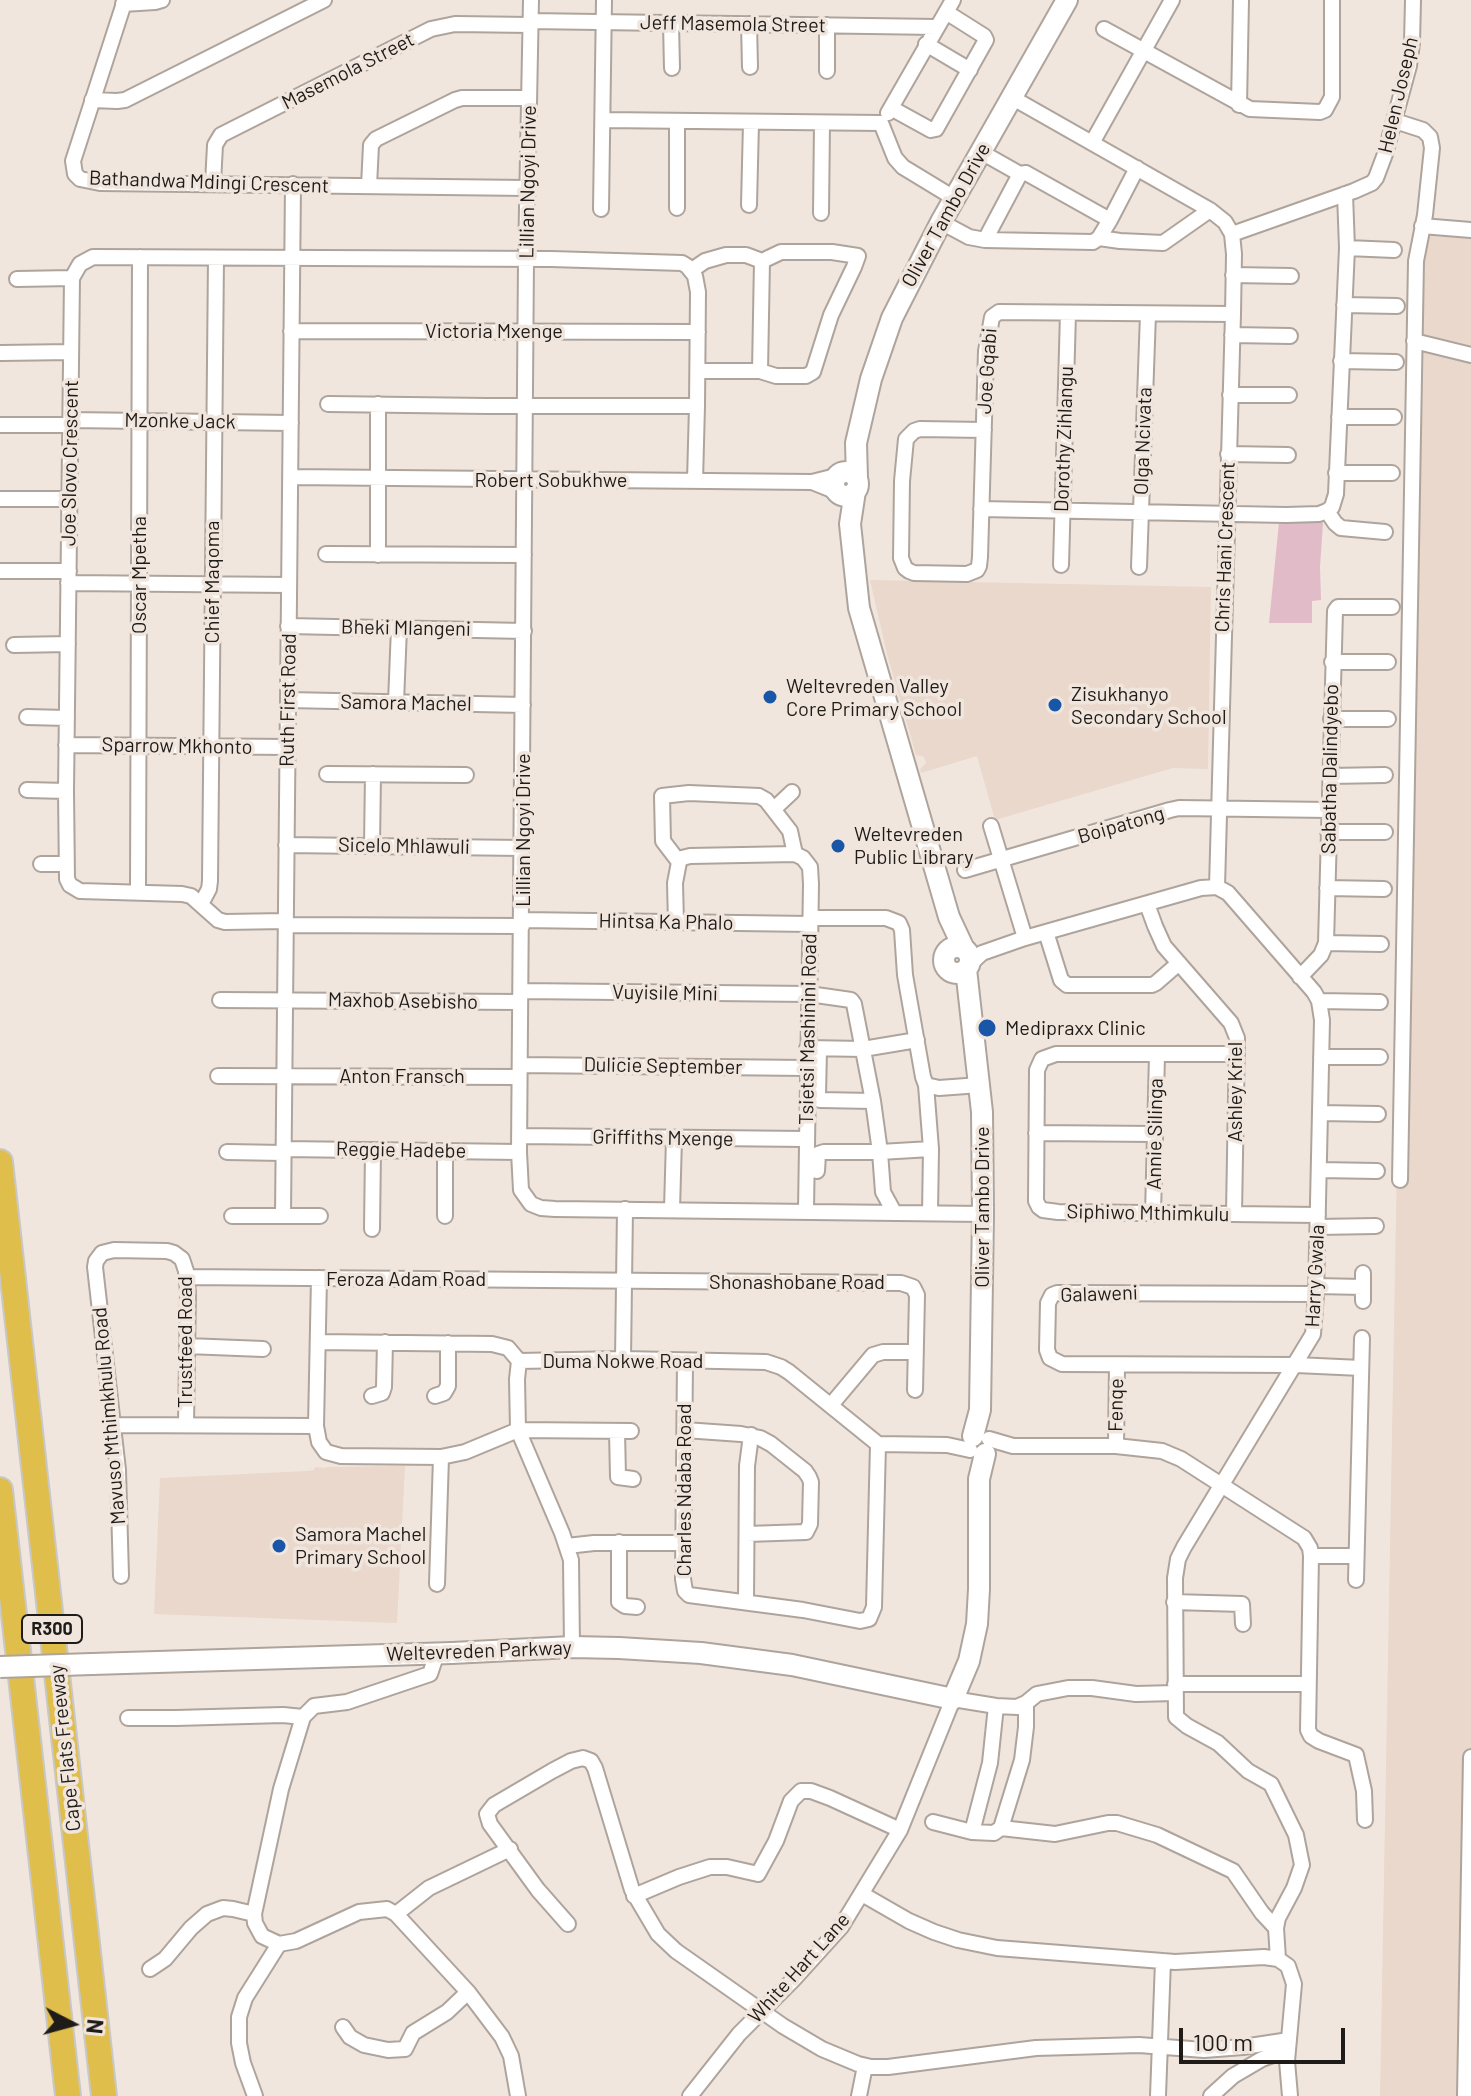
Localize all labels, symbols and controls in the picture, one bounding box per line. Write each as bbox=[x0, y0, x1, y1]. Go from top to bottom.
street label: Jeff Masemola Street bbox=[640, 10, 826, 38]
street label: Masemola Street bbox=[278, 27, 418, 115]
street label: Helen Joseph bbox=[1373, 35, 1423, 155]
street label: Lillian Ngoyi Drive bbox=[515, 105, 541, 259]
street label: Oliver Tambo Drive bbox=[896, 139, 996, 291]
street label: Bathandwa Mdingi Crescent bbox=[89, 166, 329, 198]
street label: Victoria Mxenge bbox=[425, 319, 563, 343]
street label: Joe Gqabi bbox=[972, 327, 1002, 415]
street label: Dorothy Zihlangu bbox=[1049, 366, 1079, 512]
street label: Joe Slovo Crescent bbox=[57, 380, 83, 546]
street label: Olga Ncivata bbox=[1129, 387, 1157, 495]
street label: Mzonke Jack bbox=[124, 408, 236, 434]
street label: Chris Hani Crescent bbox=[1210, 461, 1240, 633]
street label: Robert Sobukhwe bbox=[475, 468, 627, 492]
street label: Oscar Mpetha bbox=[127, 516, 151, 634]
street label: Chief Maqoma bbox=[200, 521, 224, 643]
street label: Bheki Mlangeni bbox=[341, 615, 471, 641]
street label: Ruth First Road bbox=[275, 633, 301, 767]
place label: Weltevreden Valley Core Primary School bbox=[786, 674, 962, 721]
place label: Zisukhanyo Secondary School bbox=[1071, 682, 1227, 729]
street label: Sabatha Dalindyebo bbox=[1317, 684, 1343, 854]
marker: Weltevreden Valley Core Primary School bbox=[761, 688, 779, 706]
street label: Samora Machel bbox=[340, 690, 472, 716]
marker: Zisukhanyo Secondary School bbox=[1046, 696, 1064, 714]
street label: Sparrow Mkhonto bbox=[101, 733, 253, 759]
street label: Lillian Ngoyi Drive bbox=[511, 753, 535, 907]
street label: Boipatong bbox=[1075, 801, 1167, 849]
place label: Weltevreden Public Library bbox=[854, 822, 973, 869]
street label: Sicelo Mhlawuli bbox=[338, 833, 470, 859]
marker: Weltevreden Public Library bbox=[829, 837, 847, 855]
street label: Hintsa Ka Phalo bbox=[598, 909, 734, 935]
street label: Tsietsi Mashinini Road bbox=[794, 933, 822, 1125]
street label: Vuyisile Mini bbox=[612, 980, 718, 1006]
street label: Maxhob Asebisho bbox=[328, 988, 478, 1014]
place label: Medipraxx Clinic bbox=[1005, 1016, 1146, 1040]
marker: Medipraxx Clinic bbox=[976, 1017, 998, 1039]
street label: Ashley Kriel bbox=[1223, 1042, 1247, 1142]
street label: Dulicie September bbox=[583, 1053, 743, 1079]
street label: Anton Fransch bbox=[339, 1064, 465, 1088]
street label: Annie Silinga bbox=[1142, 1078, 1168, 1190]
street label: Griffiths Mxenge bbox=[592, 1125, 734, 1151]
street label: Oliver Tambo Drive bbox=[970, 1126, 994, 1288]
street label: Reggie Hadebe bbox=[336, 1137, 466, 1163]
street label: Siphiwo Mthimkulu bbox=[1066, 1200, 1230, 1226]
street label: Harry Gwala bbox=[1300, 1224, 1330, 1328]
street label: Feroza Adam Road bbox=[326, 1267, 486, 1291]
street label: Shonashobane Road bbox=[709, 1270, 885, 1294]
street label: Trustfeed Road bbox=[173, 1276, 197, 1408]
street label: Galaweni bbox=[1060, 1281, 1138, 1307]
street label: Mavuso Mthimkhulu Road bbox=[88, 1306, 130, 1526]
street label: Duma Nokwe Road bbox=[543, 1349, 703, 1373]
street label: Fenqe bbox=[1104, 1378, 1128, 1432]
street label: Charles Ndaba Road bbox=[672, 1403, 696, 1577]
place label: Samora Machel Primary School bbox=[295, 1522, 426, 1569]
marker: Samora Machel Primary School bbox=[270, 1537, 288, 1555]
road number: R300 bbox=[22, 1615, 82, 1643]
street label: Weltevreden Parkway bbox=[386, 1636, 572, 1666]
street label: Cape Flats Freeway bbox=[44, 1663, 86, 1833]
street label: White Hart Lane bbox=[743, 1908, 855, 2028]
north arrow bbox=[32, 1984, 112, 2064]
scale bar bbox=[1183, 2012, 1349, 2062]
text: N bbox=[82, 2018, 110, 2035]
text: 100 m bbox=[1193, 2027, 1253, 2056]

